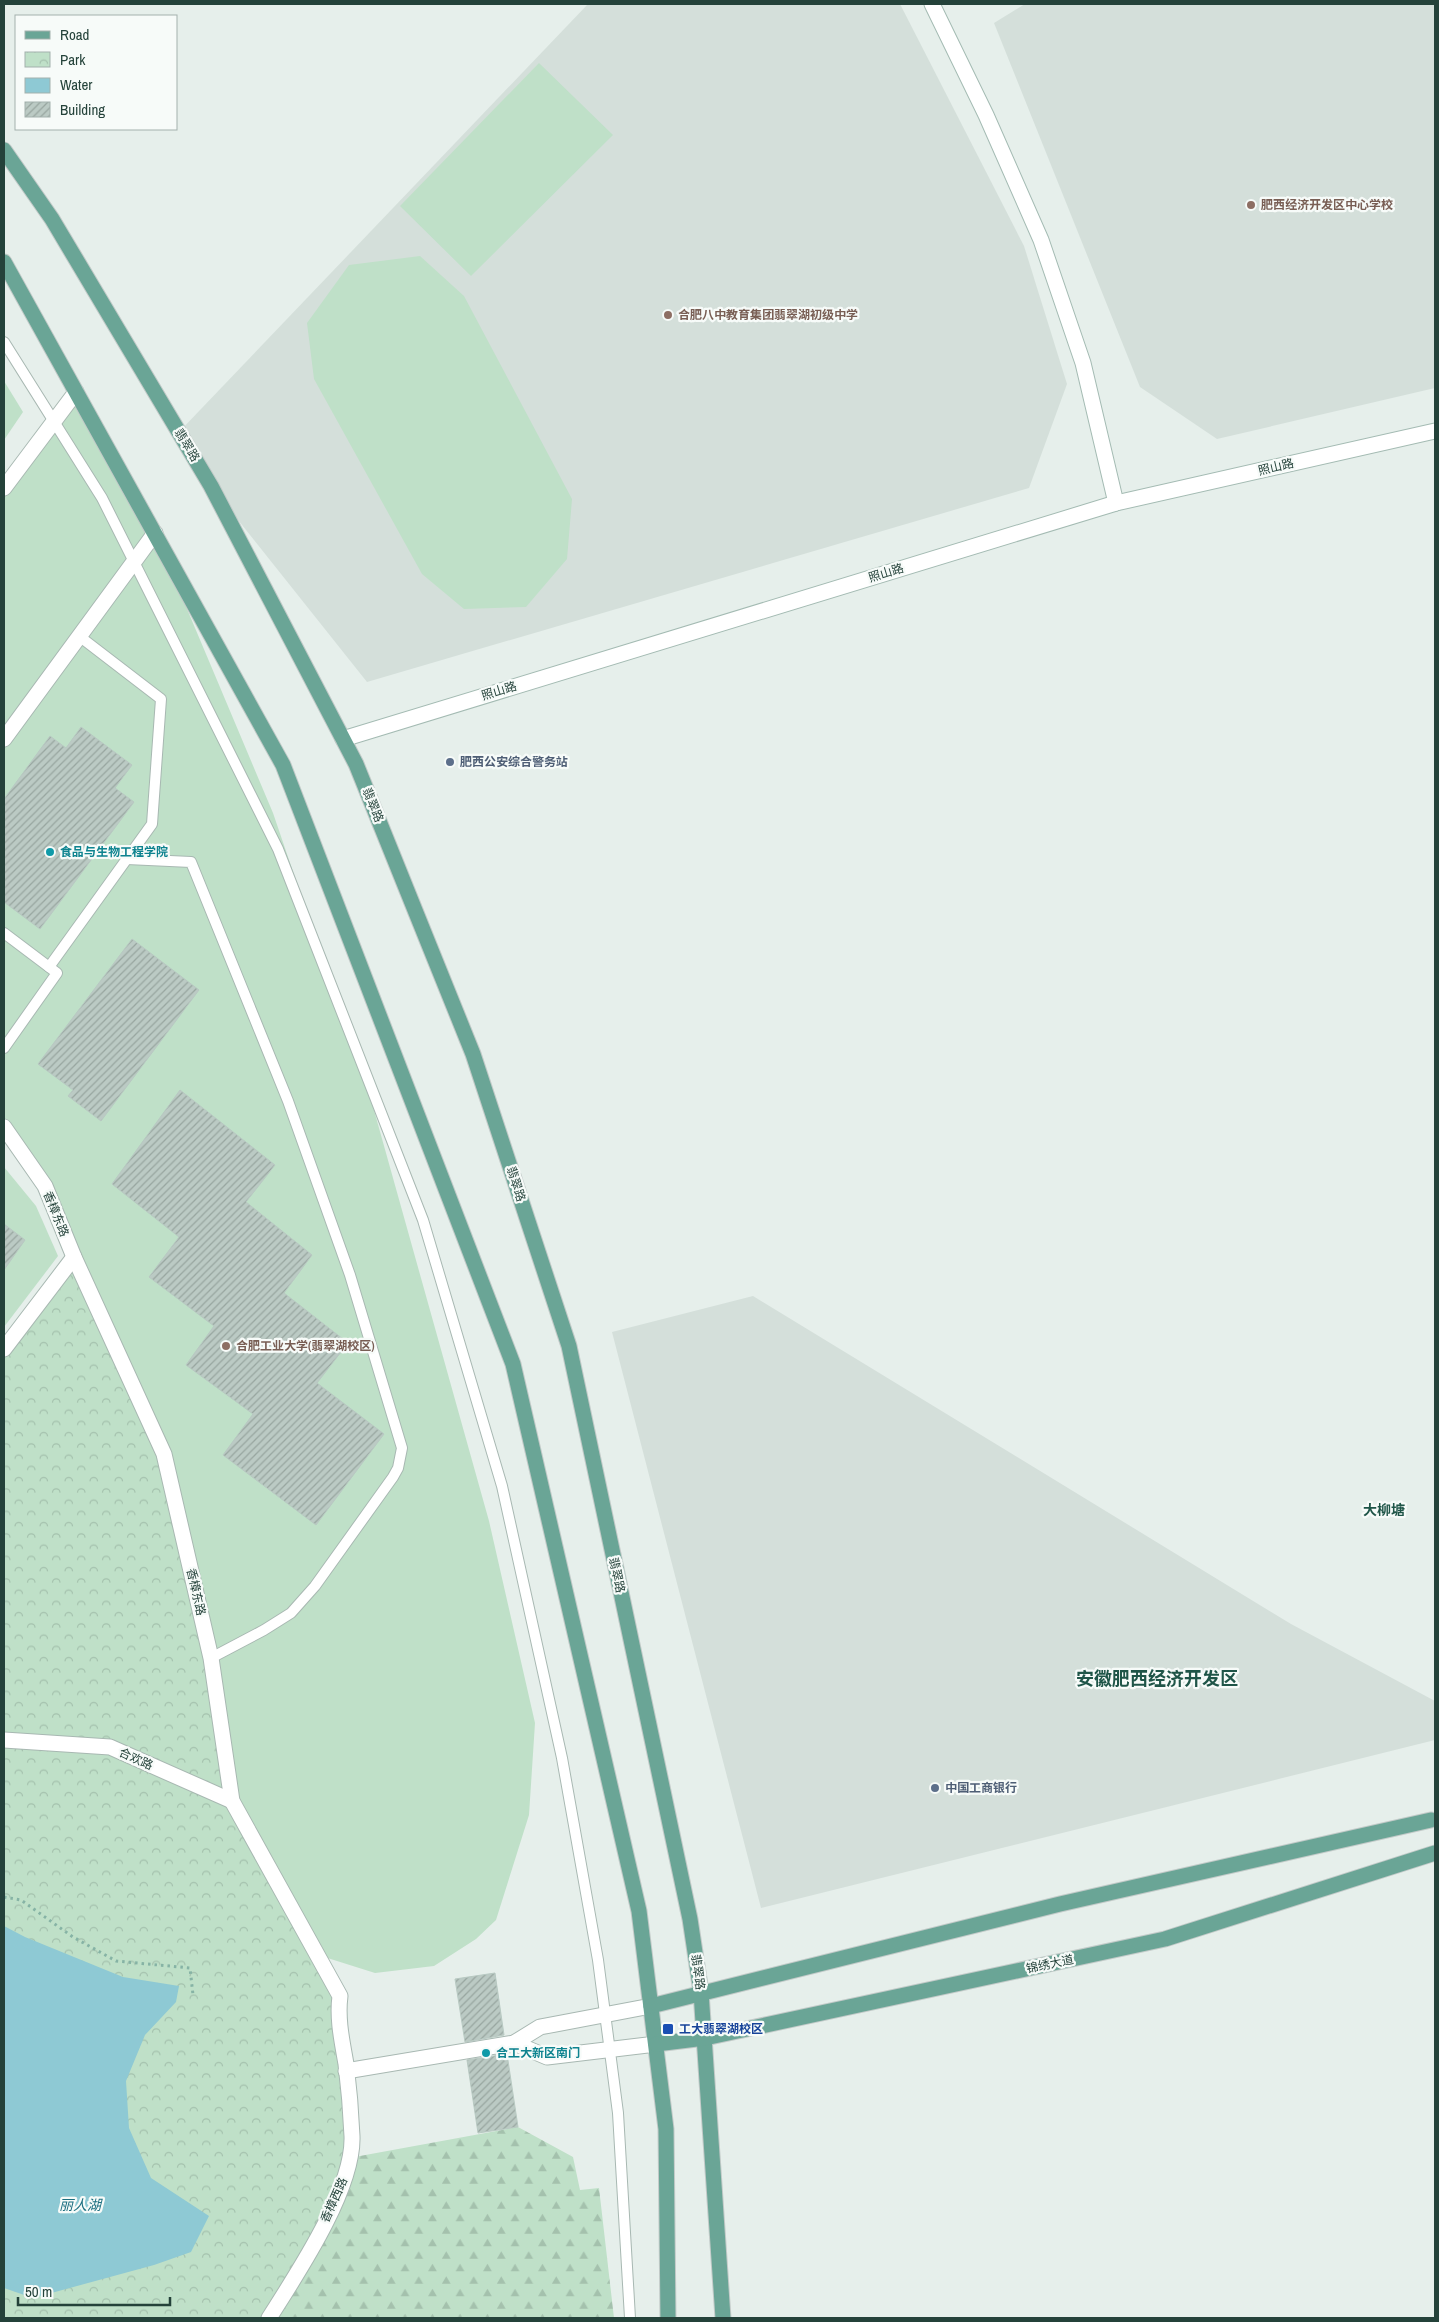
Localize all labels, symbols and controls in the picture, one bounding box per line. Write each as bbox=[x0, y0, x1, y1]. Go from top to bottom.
legend bbox=[15, 15, 178, 130]
text: Road bbox=[60, 24, 89, 45]
text: Park bbox=[60, 49, 86, 70]
text: Water bbox=[60, 74, 92, 95]
text: Building bbox=[60, 99, 105, 120]
place label: 肥西经济开发区中心学校 bbox=[1261, 197, 1393, 213]
marker: 肥西经济开发区中心学校 bbox=[1245, 199, 1257, 211]
place label: 合肥八中教育集团翡翠湖初级中学 bbox=[678, 307, 858, 323]
marker: 合肥八中教育集团翡翠湖初级中学 bbox=[662, 309, 674, 321]
street label: 翡翠路 bbox=[171, 425, 203, 465]
street label: 照山路 bbox=[1257, 455, 1295, 479]
street label: 照山路 bbox=[866, 560, 906, 586]
street label: 照山路 bbox=[479, 678, 519, 704]
place label: 肥西公安综合警务站 bbox=[460, 754, 568, 770]
marker: 肥西公安综合警务站 bbox=[444, 756, 456, 768]
street label: 翡翠路 bbox=[359, 785, 387, 825]
place label: 食品与生物工程学院 bbox=[60, 844, 168, 860]
marker: 食品与生物工程学院 bbox=[44, 846, 56, 858]
street label: 翡翠路 bbox=[503, 1164, 529, 1204]
street label: 香樟东路 bbox=[40, 1189, 72, 1239]
place label: 合肥工业大学(翡翠湖校区) bbox=[236, 1338, 375, 1354]
marker: 合肥工业大学(翡翠湖校区) bbox=[220, 1340, 232, 1352]
district label: 大柳塘 bbox=[1363, 1501, 1405, 1519]
street label: 翡翠路 bbox=[605, 1556, 629, 1594]
street label: 香樟东路 bbox=[183, 1567, 209, 1617]
district label: 安徽肥西经济开发区 bbox=[1076, 1666, 1238, 1691]
street label: 合欢路 bbox=[116, 1744, 156, 1774]
place label: 中国工商银行 bbox=[945, 1780, 1017, 1796]
marker: 中国工商银行 bbox=[929, 1782, 941, 1794]
street label: 锦绣大道 bbox=[1025, 1951, 1075, 1977]
street label: 翡翠路 bbox=[688, 1953, 708, 1991]
place label: 工大翡翠湖校区 bbox=[679, 2021, 763, 2037]
marker: 工大翡翠湖校区 bbox=[661, 2022, 675, 2036]
place label: 合工大新区南门 bbox=[496, 2045, 580, 2061]
marker: 合工大新区南门 bbox=[480, 2047, 492, 2059]
street label: 香樟西路 bbox=[317, 2175, 351, 2225]
water label: 丽人湖 bbox=[59, 2196, 103, 2214]
scale bar bbox=[18, 2274, 170, 2306]
text: 50 m bbox=[25, 2281, 52, 2302]

